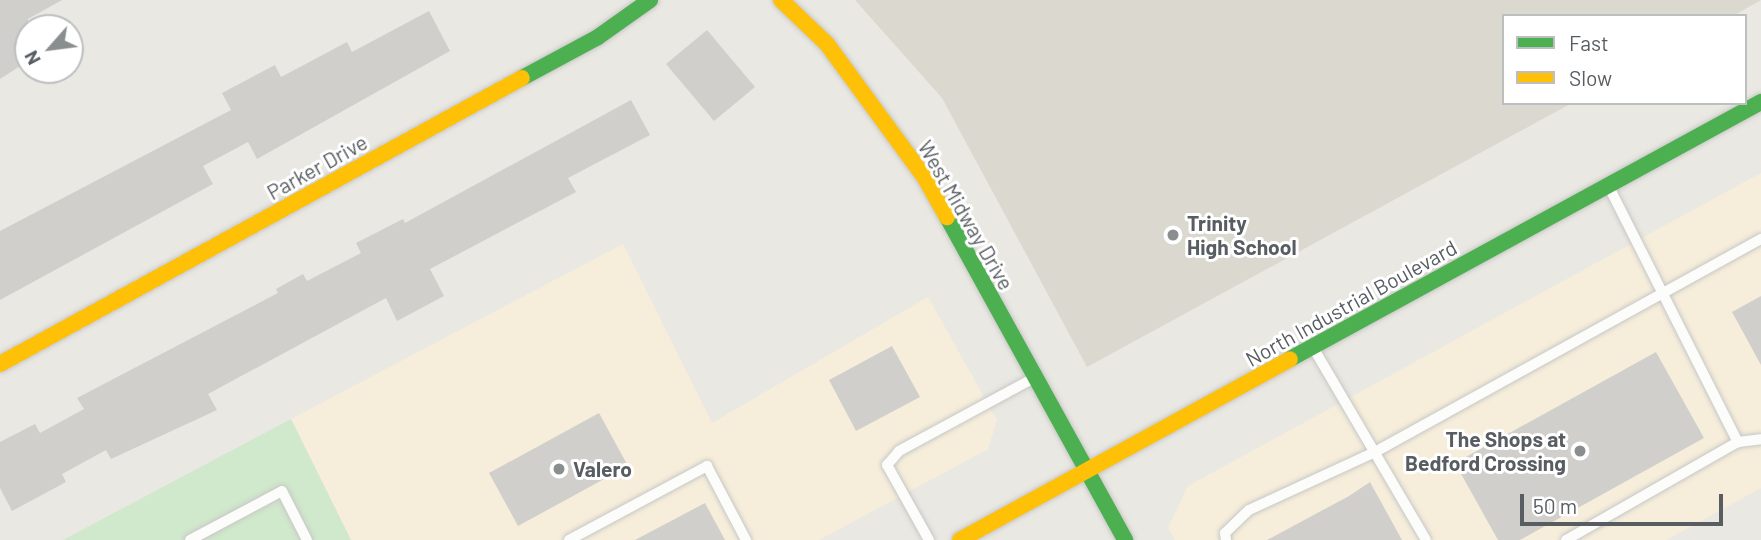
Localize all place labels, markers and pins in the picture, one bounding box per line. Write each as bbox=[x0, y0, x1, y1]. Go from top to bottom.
place label: Trinity High School bbox=[1187, 210, 1297, 260]
marker: Trinity High School bbox=[1165, 227, 1181, 243]
place label: The Shops at Bedford Crossing bbox=[1405, 426, 1566, 476]
marker: The Shops at Bedford Crossing bbox=[1572, 443, 1588, 459]
place label: Valero bbox=[573, 456, 632, 482]
marker: Valero bbox=[551, 461, 567, 477]

